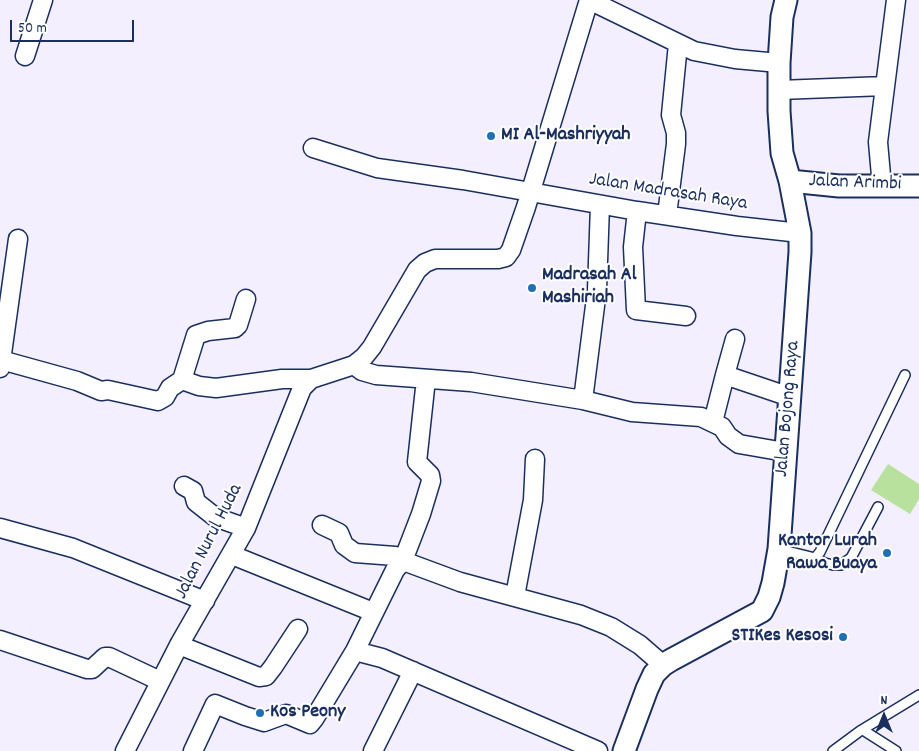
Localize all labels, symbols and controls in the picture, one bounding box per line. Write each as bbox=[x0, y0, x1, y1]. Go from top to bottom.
scale bar bbox=[12, 10, 136, 42]
text: 50 m bbox=[18, 18, 47, 40]
place label: MI Al-Mashriyyah bbox=[501, 124, 631, 148]
marker: MI Al-Mashriyyah bbox=[485, 130, 497, 142]
street label: Jalan Madrasah Raya bbox=[587, 169, 749, 217]
street label: Jalan Arimbi bbox=[808, 170, 902, 198]
place label: Madrasah Al Mashiriah bbox=[542, 264, 636, 311]
marker: Madrasah Al Mashiriah bbox=[526, 282, 538, 294]
street label: Jalan Bojong Raya bbox=[771, 340, 807, 478]
street label: Jalan Nurul Huda bbox=[171, 480, 249, 604]
place label: Kantor Lurah Rawa Buaya bbox=[778, 530, 877, 577]
marker: Kantor Lurah Rawa Buaya bbox=[881, 547, 893, 559]
place label: STIKes Kesosi bbox=[732, 625, 833, 649]
marker: STIKes Kesosi bbox=[837, 631, 849, 643]
north arrow bbox=[859, 691, 909, 741]
text: N bbox=[881, 691, 887, 711]
place label: Kos Peony bbox=[270, 701, 345, 725]
marker: Kos Peony bbox=[254, 707, 266, 719]

